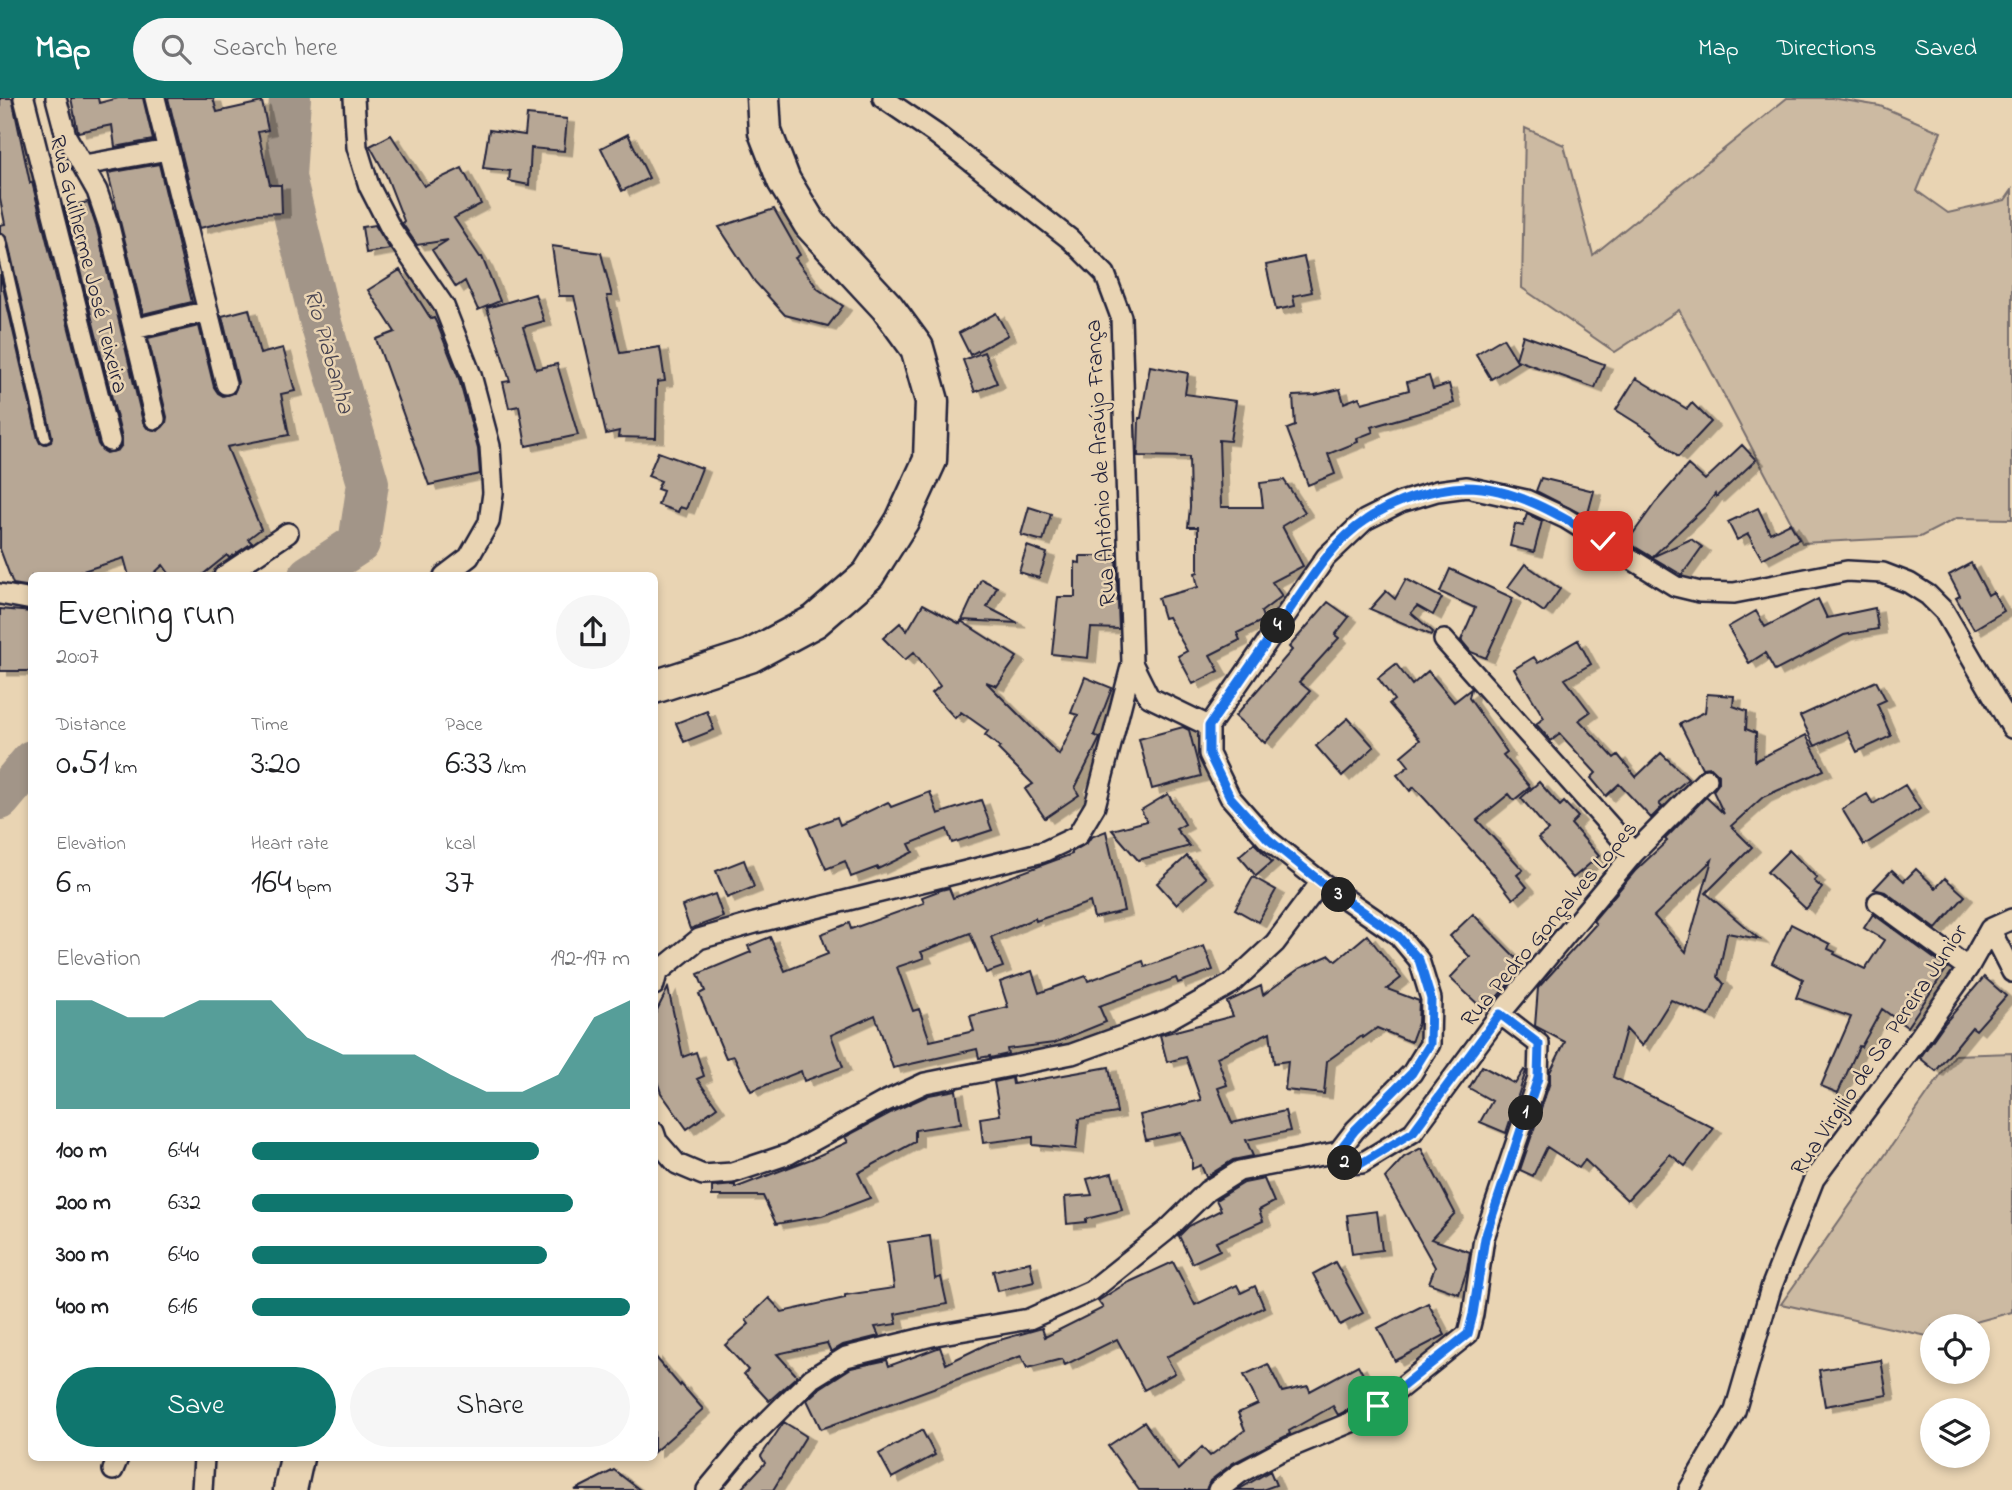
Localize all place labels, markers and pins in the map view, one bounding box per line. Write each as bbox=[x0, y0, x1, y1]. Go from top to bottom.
pin bbox=[1573, 511, 1633, 571]
pin: 4 bbox=[1260, 608, 1296, 644]
pin: 3 bbox=[1322, 878, 1356, 912]
pin: 1 bbox=[1508, 1096, 1544, 1130]
pin: 2 bbox=[1328, 1146, 1362, 1180]
pin bbox=[1348, 1376, 1408, 1436]

